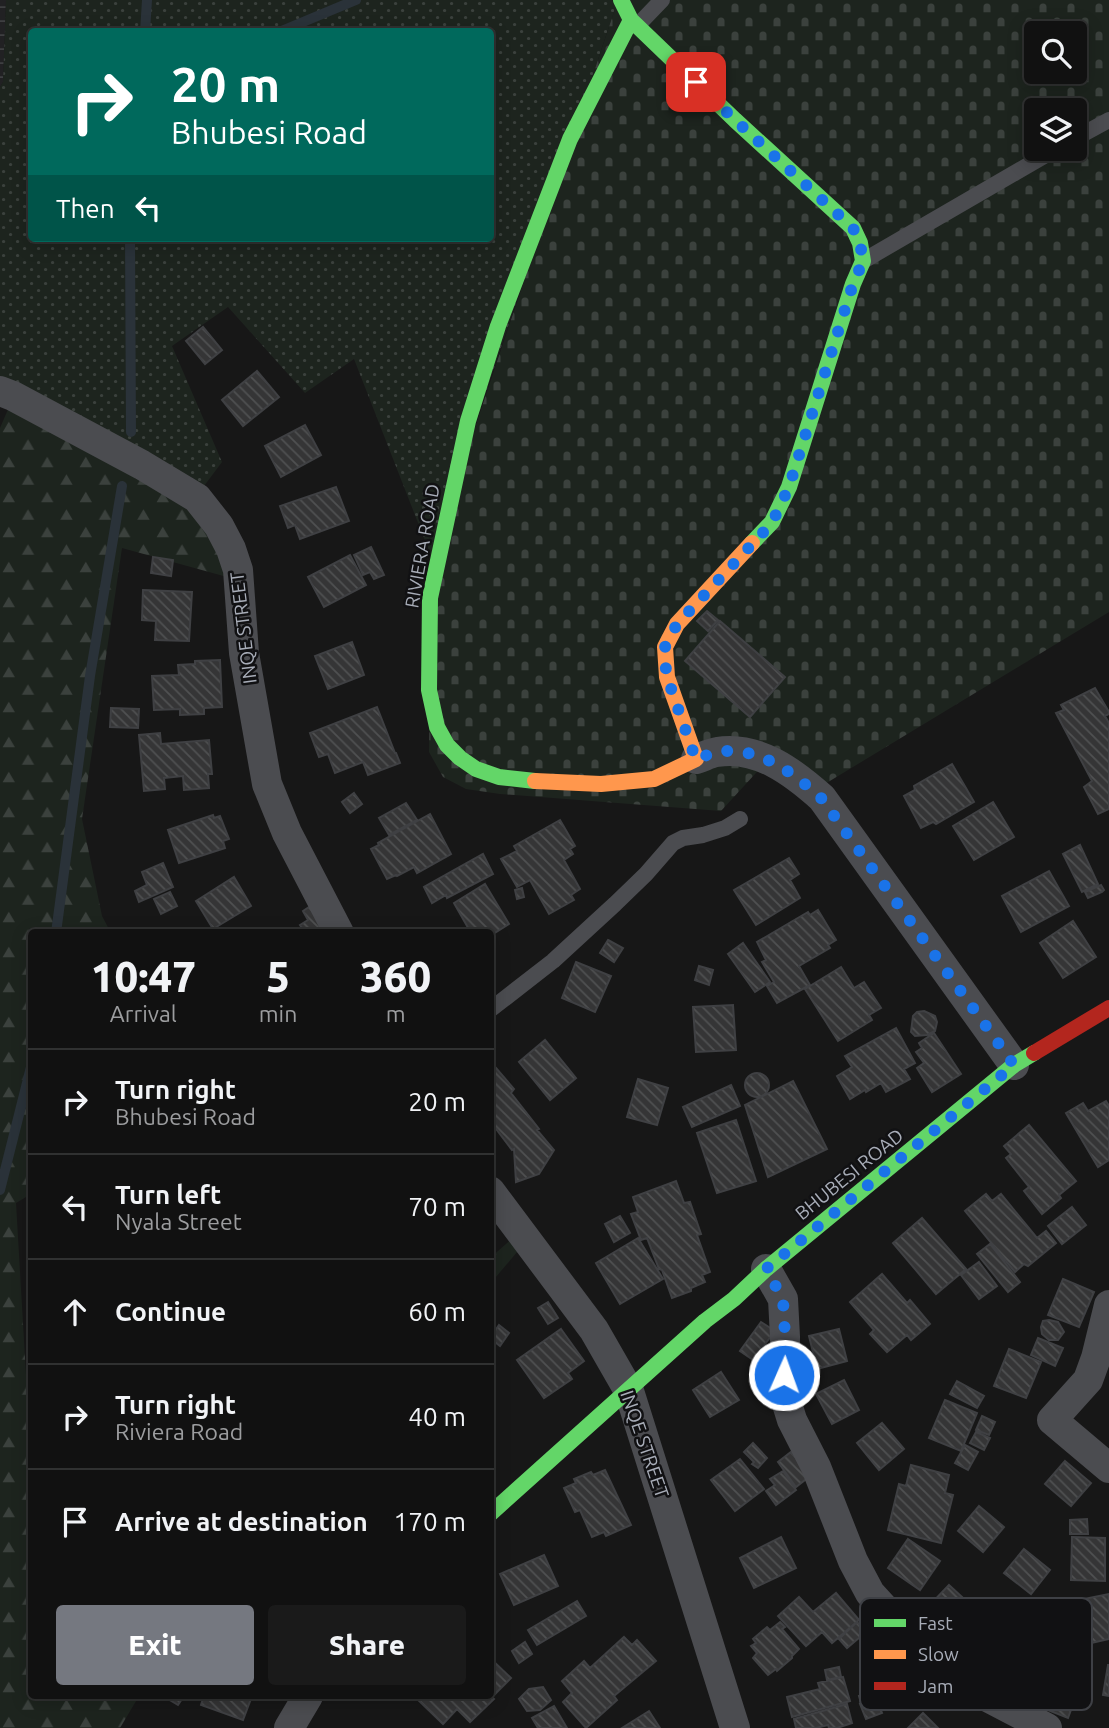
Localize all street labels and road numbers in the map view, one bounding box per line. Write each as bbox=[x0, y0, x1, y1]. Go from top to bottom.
street label: RIVIERA ROAD bbox=[400, 482, 444, 610]
street label: INQE STREET bbox=[225, 570, 261, 685]
street label: BHUBESI ROAD bbox=[791, 1124, 907, 1224]
street label: INQE STREET bbox=[616, 1387, 674, 1501]

